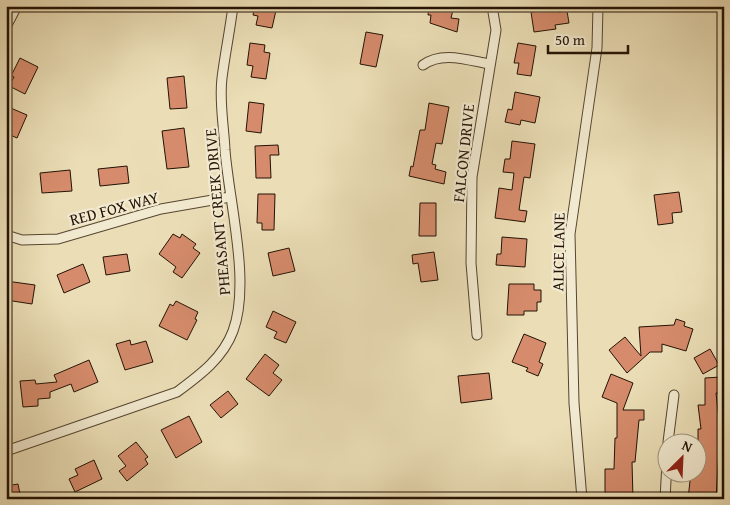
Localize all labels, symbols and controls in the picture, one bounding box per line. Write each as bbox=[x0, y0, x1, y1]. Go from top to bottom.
scale bar bbox=[548, 22, 628, 54]
text: 50 m bbox=[555, 29, 586, 50]
street label: FALCON DRIVE bbox=[446, 103, 480, 203]
street label: PHEASANT CREEK DRIVE bbox=[198, 128, 236, 296]
street label: RED FOX WAY bbox=[67, 184, 162, 231]
street label: ALICE LANE bbox=[545, 212, 571, 292]
north arrow bbox=[658, 432, 708, 482]
text: N bbox=[679, 435, 696, 457]

